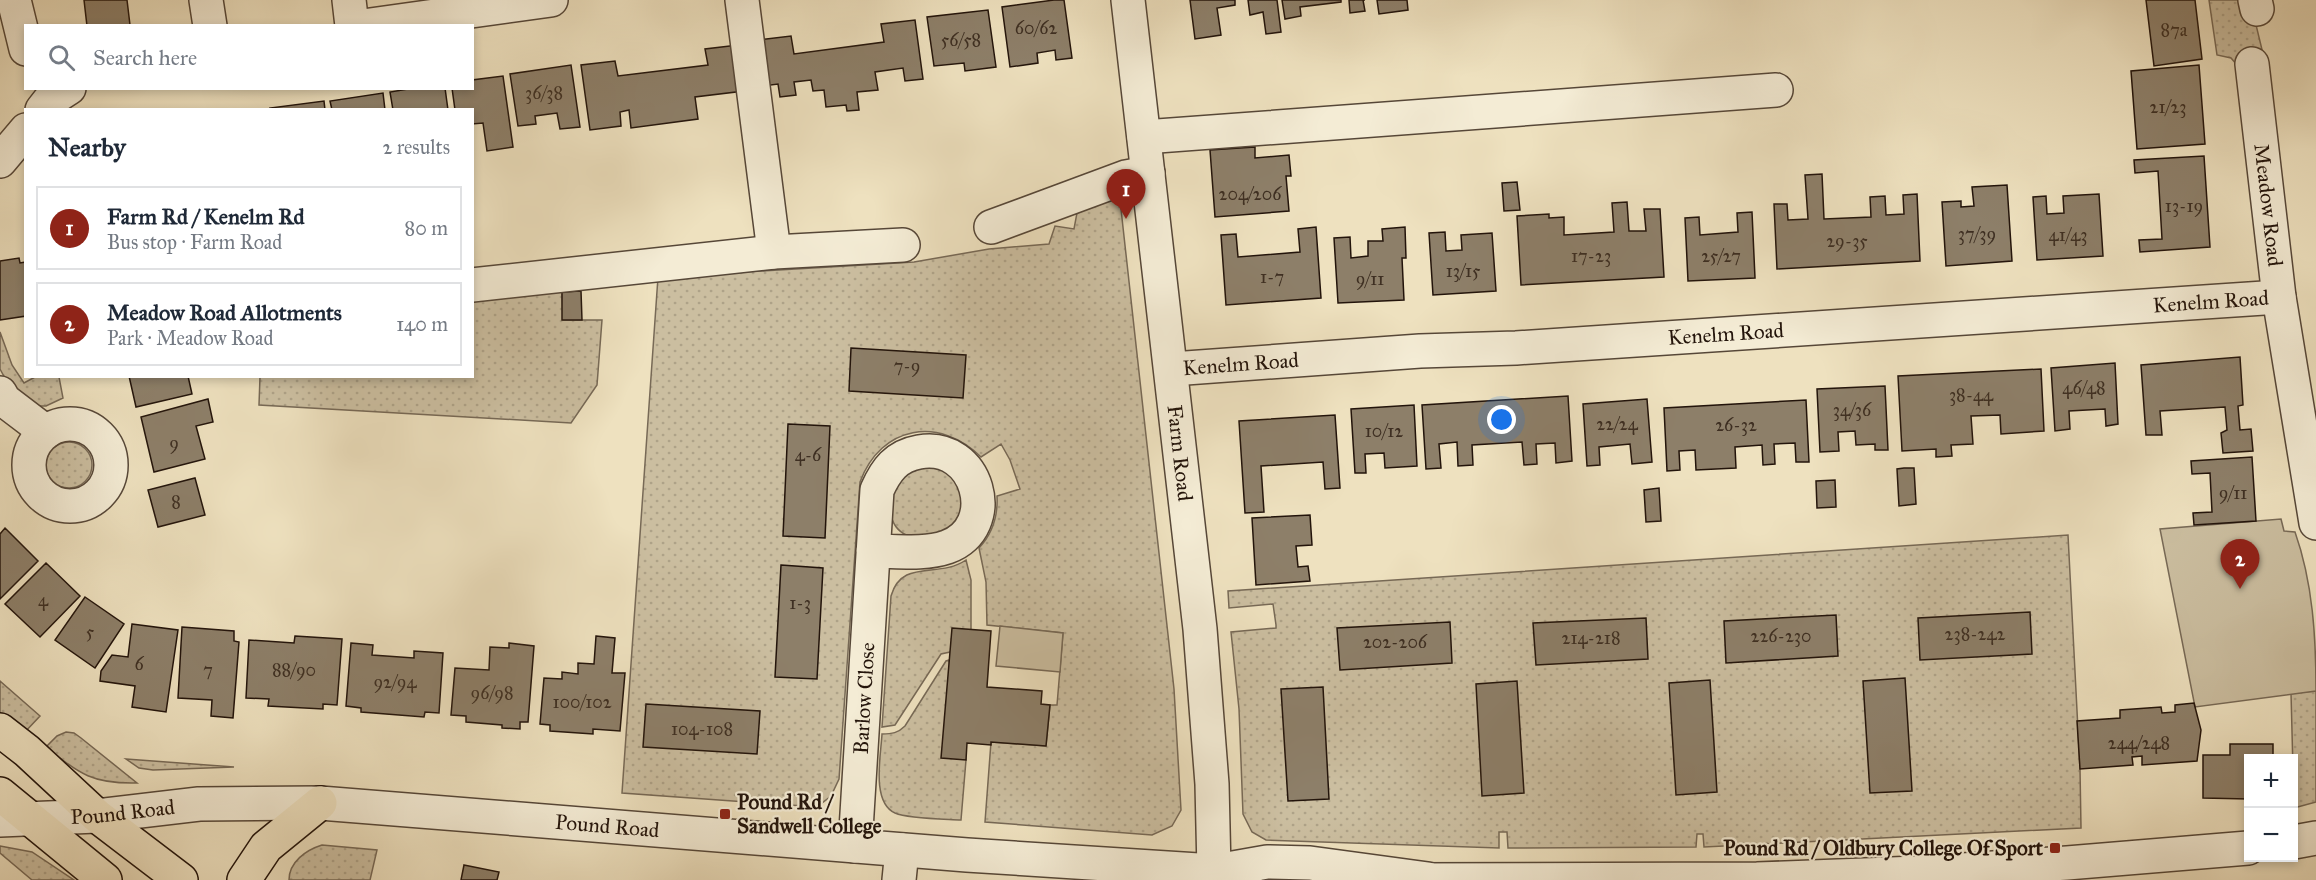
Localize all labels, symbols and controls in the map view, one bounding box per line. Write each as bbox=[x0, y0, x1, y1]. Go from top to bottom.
house number: 60/62 bbox=[1015, 17, 1057, 39]
house number: 87a bbox=[2161, 19, 2188, 41]
search box bbox=[24, 24, 474, 90]
house number: 56/58 bbox=[941, 29, 981, 51]
icon: search bbox=[45, 41, 78, 74]
text: Search here bbox=[93, 44, 197, 71]
house number: 36/38 bbox=[525, 82, 563, 104]
house number: 21/23 bbox=[2150, 96, 2186, 118]
text: Nearby bbox=[48, 131, 126, 163]
text: 2 results bbox=[382, 135, 450, 159]
street label: Meadow Road bbox=[2248, 142, 2288, 268]
pin: 1 bbox=[1106, 170, 1146, 219]
house number: 204/206 bbox=[1219, 183, 1282, 205]
house number: 13-19 bbox=[2165, 195, 2203, 217]
text: Farm Rd / Kenelm Rd bbox=[107, 203, 305, 230]
text: 1 bbox=[66, 216, 73, 240]
text: 80 m bbox=[405, 216, 448, 240]
house number: 37/39 bbox=[1958, 223, 1996, 245]
house number: 41/43 bbox=[2049, 224, 2087, 246]
text: Bus stop · Farm Road bbox=[107, 230, 282, 254]
house number: 29-35 bbox=[1826, 230, 1868, 252]
house number: 17-23 bbox=[1571, 245, 1611, 267]
house number: 25/27 bbox=[1701, 245, 1741, 267]
house number: 13/15 bbox=[1446, 260, 1481, 282]
house number: 1-7 bbox=[1260, 266, 1284, 288]
house number: 9/11 bbox=[1356, 268, 1384, 290]
street label: Kenelm Road bbox=[2152, 285, 2270, 318]
text: Meadow Road Allotments bbox=[107, 299, 342, 326]
text: 2 bbox=[65, 312, 74, 336]
text: 140 m bbox=[396, 312, 448, 336]
street label: Kenelm Road bbox=[1667, 317, 1785, 351]
text: Park · Meadow Road bbox=[107, 326, 274, 350]
street label: Kenelm Road bbox=[1182, 347, 1300, 381]
house number: 7-9 bbox=[894, 355, 920, 377]
house number: 46/48 bbox=[2062, 377, 2106, 399]
house number: 38-44 bbox=[1949, 384, 1994, 406]
house number: 34/36 bbox=[1833, 399, 1872, 421]
street label: Farm Road bbox=[1161, 403, 1198, 503]
your location bbox=[1487, 405, 1516, 434]
house number: 22/24 bbox=[1596, 413, 1639, 435]
house number: 26-32 bbox=[1715, 414, 1757, 436]
house number: 10/12 bbox=[1365, 420, 1403, 442]
house number: 9 bbox=[169, 432, 179, 454]
house number: 4-6 bbox=[795, 444, 822, 466]
house number: 9/11 bbox=[2219, 482, 2247, 504]
house number: 8 bbox=[171, 491, 181, 513]
pin: 2 bbox=[2220, 540, 2260, 589]
house number: 4 bbox=[38, 589, 49, 611]
house number: 1-3 bbox=[789, 592, 811, 614]
house number: 5 bbox=[86, 621, 95, 643]
house number: 238-242 bbox=[1945, 623, 2006, 645]
house number: 226-230 bbox=[1751, 625, 1811, 647]
house number: 214-218 bbox=[1562, 627, 1620, 649]
house number: 202-206 bbox=[1363, 631, 1428, 653]
street label: Barlow Close bbox=[848, 641, 881, 755]
house number: 6 bbox=[134, 653, 144, 675]
house number: 7 bbox=[203, 659, 213, 681]
house number: 88/90 bbox=[272, 659, 316, 681]
house number: 92/94 bbox=[373, 671, 418, 693]
house number: 96/98 bbox=[471, 682, 513, 704]
house number: 100/102 bbox=[552, 691, 612, 713]
house number: 104-108 bbox=[671, 718, 733, 740]
house number: 244/248 bbox=[2108, 732, 2170, 754]
map controls bbox=[2244, 754, 2298, 862]
button: + bbox=[2244, 754, 2298, 808]
place label: Pound Rd / Sandwell College bbox=[737, 789, 882, 839]
street label: Pound Road bbox=[70, 794, 177, 830]
marker: Pound Rd / Sandwell College bbox=[718, 807, 732, 821]
button: − bbox=[2244, 808, 2298, 862]
street label: Pound Road bbox=[554, 809, 661, 843]
place label: Pound Rd / Oldbury College Of Sport bbox=[1723, 835, 2044, 861]
marker: Pound Rd / Oldbury College Of Sport bbox=[2048, 841, 2062, 855]

